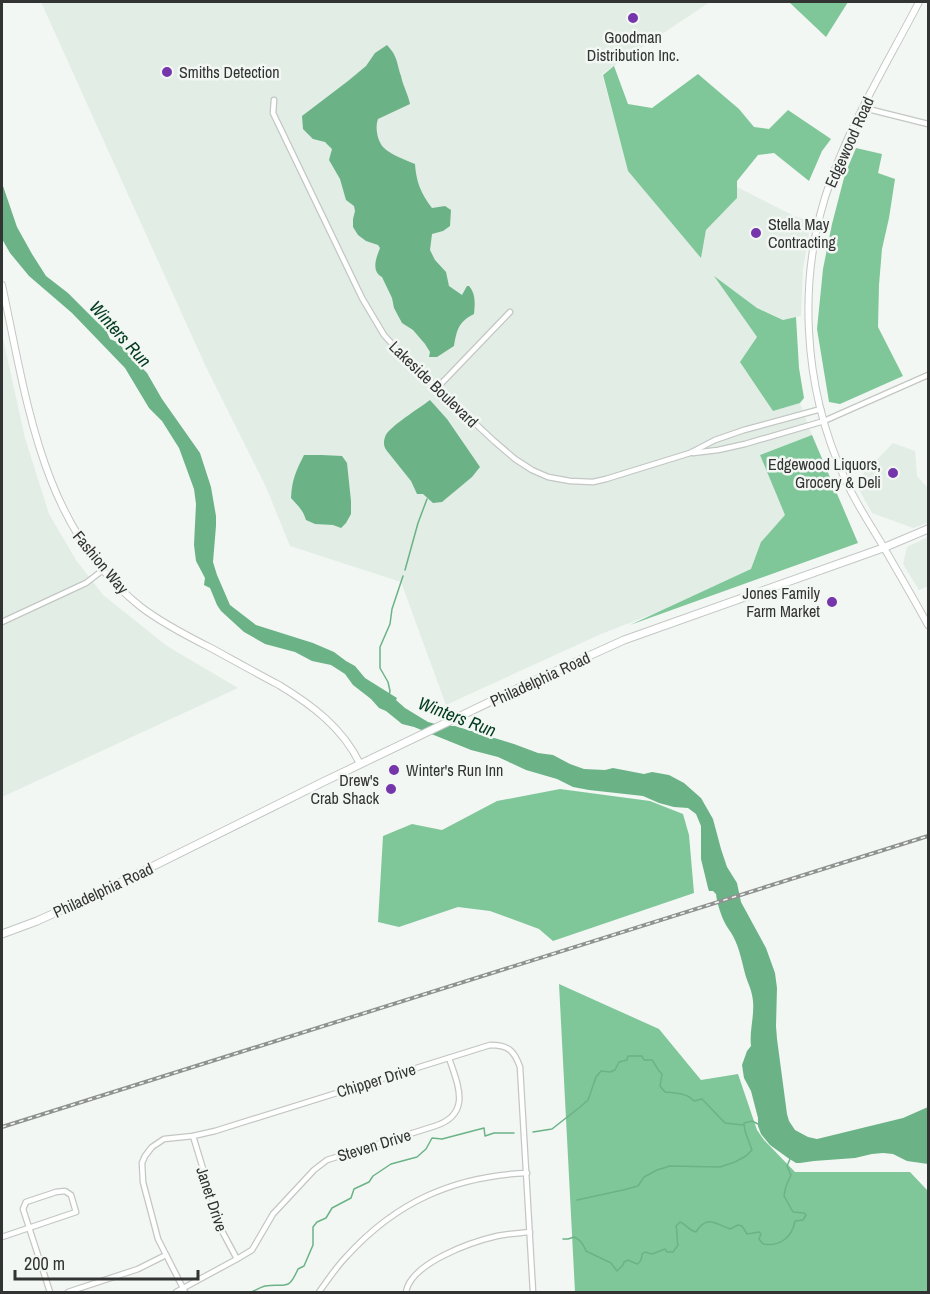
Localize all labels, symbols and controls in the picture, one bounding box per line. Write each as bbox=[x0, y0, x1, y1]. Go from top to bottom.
marker: Goodman Distribution Inc. bbox=[626, 11, 640, 25]
place label: Goodman Distribution Inc. bbox=[587, 26, 679, 66]
place label: Smiths Detection bbox=[179, 61, 280, 83]
marker: Smiths Detection bbox=[160, 65, 174, 79]
street label: Edgewood Road bbox=[819, 93, 879, 191]
place label: Stella May Contracting bbox=[768, 213, 837, 253]
marker: Stella May Contracting bbox=[749, 226, 763, 240]
water label: Winters Run bbox=[84, 295, 157, 372]
street label: Lakeside Boulevard bbox=[385, 336, 483, 432]
place label: Edgewood Liquors, Grocery & Deli bbox=[768, 453, 881, 493]
marker: Edgewood Liquors, Grocery & Deli bbox=[886, 466, 900, 480]
street label: Fashion Way bbox=[68, 526, 134, 599]
place label: Jones Family Farm Market bbox=[743, 582, 820, 622]
marker: Jones Family Farm Market bbox=[825, 595, 839, 609]
street label: Philadelphia Road bbox=[486, 646, 594, 712]
water label: Winters Run bbox=[415, 690, 500, 743]
place label: Winter's Run Inn bbox=[406, 759, 503, 781]
marker: Winter's Run Inn bbox=[387, 763, 401, 777]
place label: Drew's Crab Shack bbox=[310, 769, 379, 809]
marker: Drew's Crab Shack bbox=[384, 782, 398, 796]
street label: Philadelphia Road bbox=[49, 857, 157, 923]
street label: Chipper Drive bbox=[334, 1058, 418, 1102]
street label: Steven Drive bbox=[335, 1123, 413, 1167]
street label: Janet Drive bbox=[191, 1164, 233, 1234]
scale bar bbox=[15, 1243, 198, 1281]
text: 200 m bbox=[24, 1251, 65, 1276]

